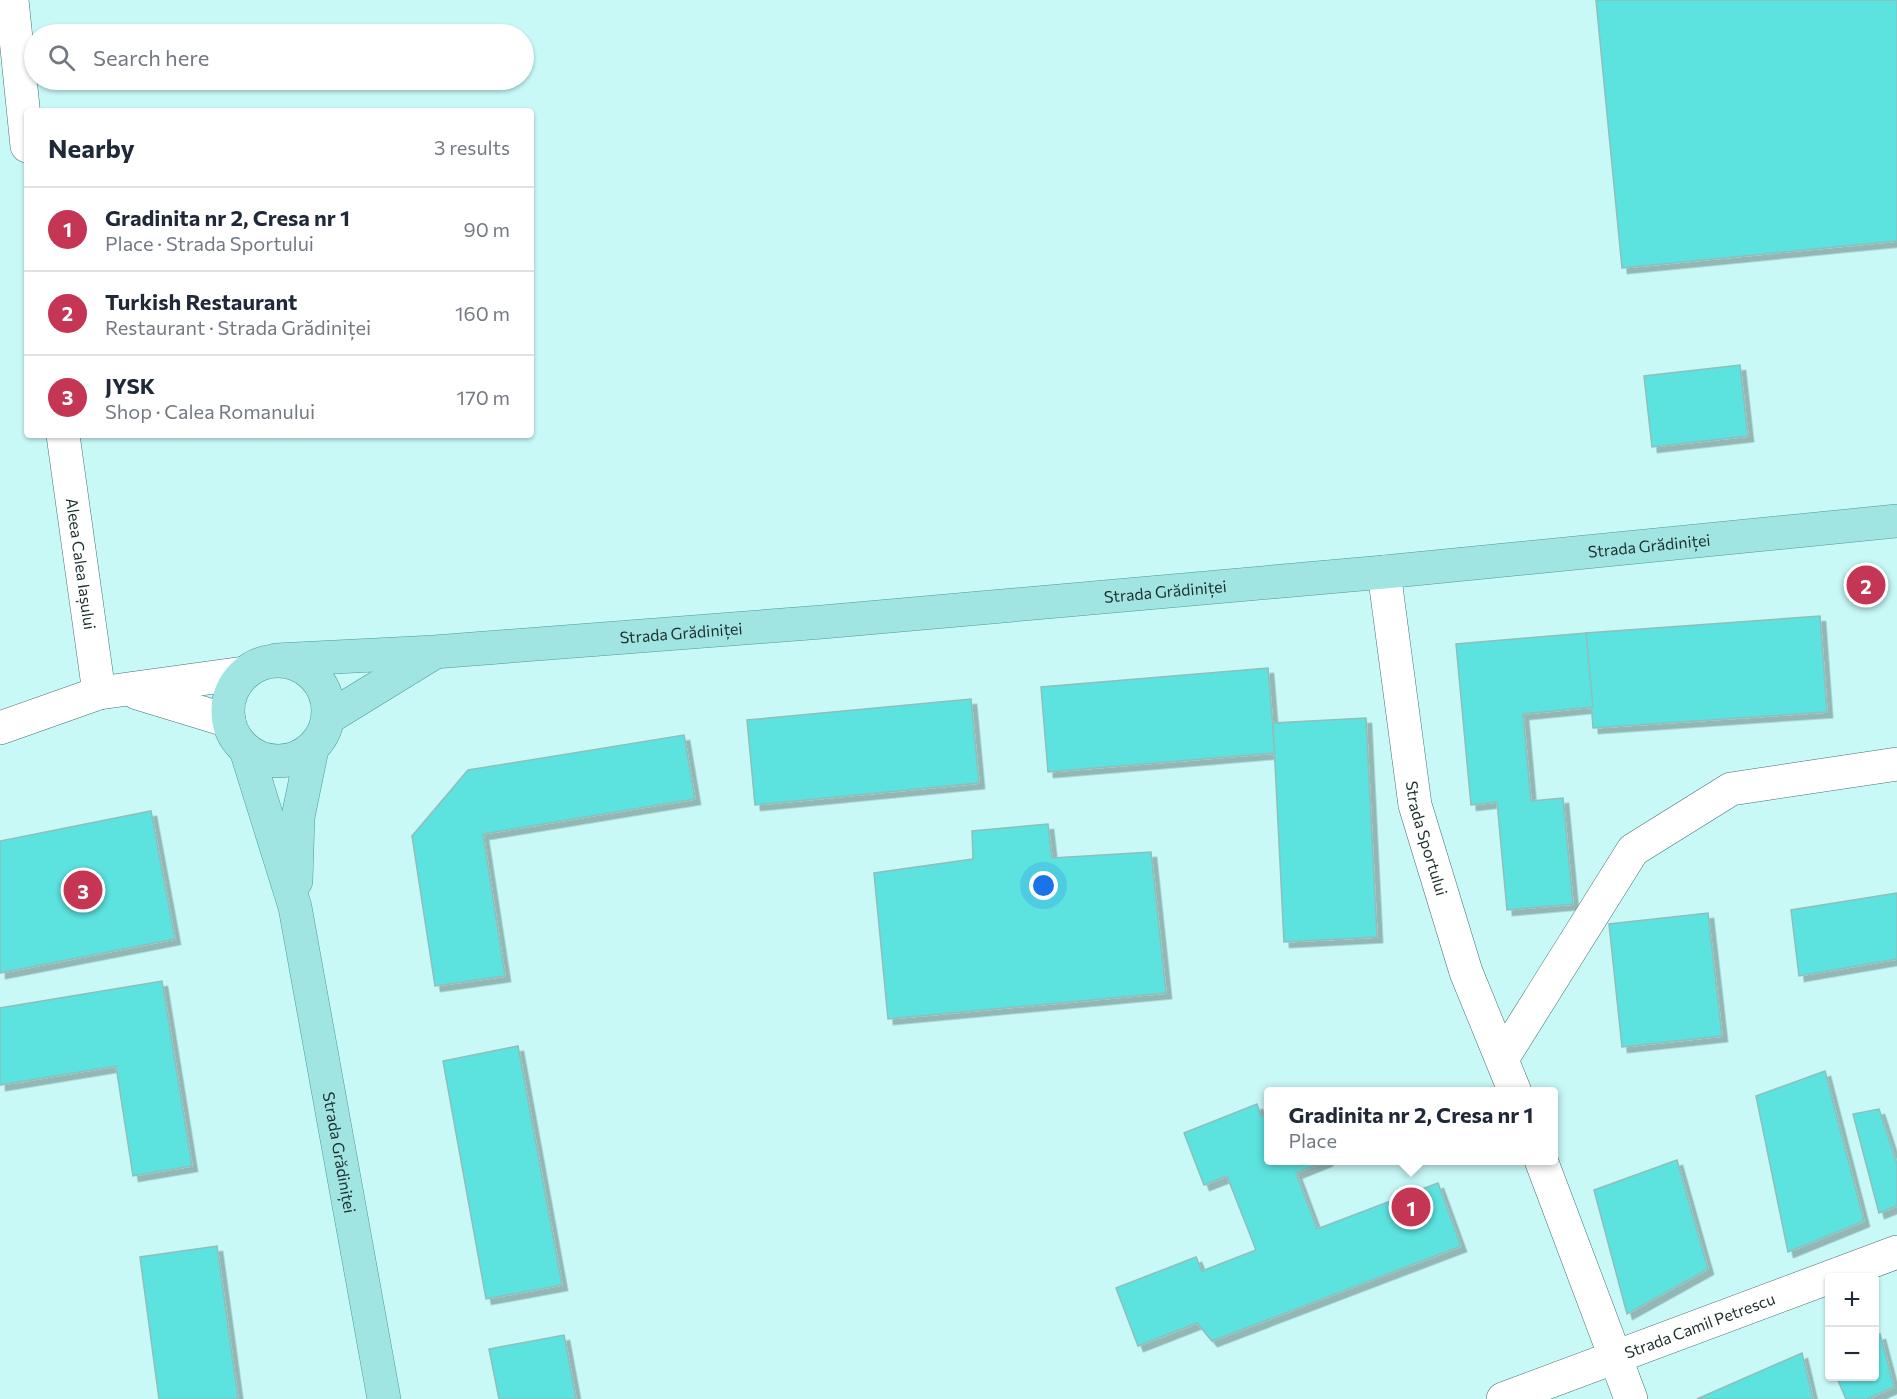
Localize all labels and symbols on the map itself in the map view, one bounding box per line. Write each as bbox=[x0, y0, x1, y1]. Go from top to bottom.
street label: Aleea Calea Iașului bbox=[63, 496, 100, 631]
street label: Strada Grădiniței bbox=[1587, 530, 1711, 561]
pin: 2 bbox=[1846, 562, 1886, 608]
street label: Strada Grădiniței bbox=[1103, 576, 1227, 606]
street label: Strada Grădiniței bbox=[619, 618, 743, 647]
street label: Strada Sportului bbox=[1403, 780, 1452, 898]
pin: 3 bbox=[64, 868, 103, 912]
your location bbox=[1029, 871, 1058, 900]
street label: Strada Grădiniței bbox=[320, 1090, 360, 1215]
pin: 1 bbox=[1392, 1184, 1430, 1230]
street label: Strada Camil Petrescu bbox=[1622, 1288, 1777, 1362]

